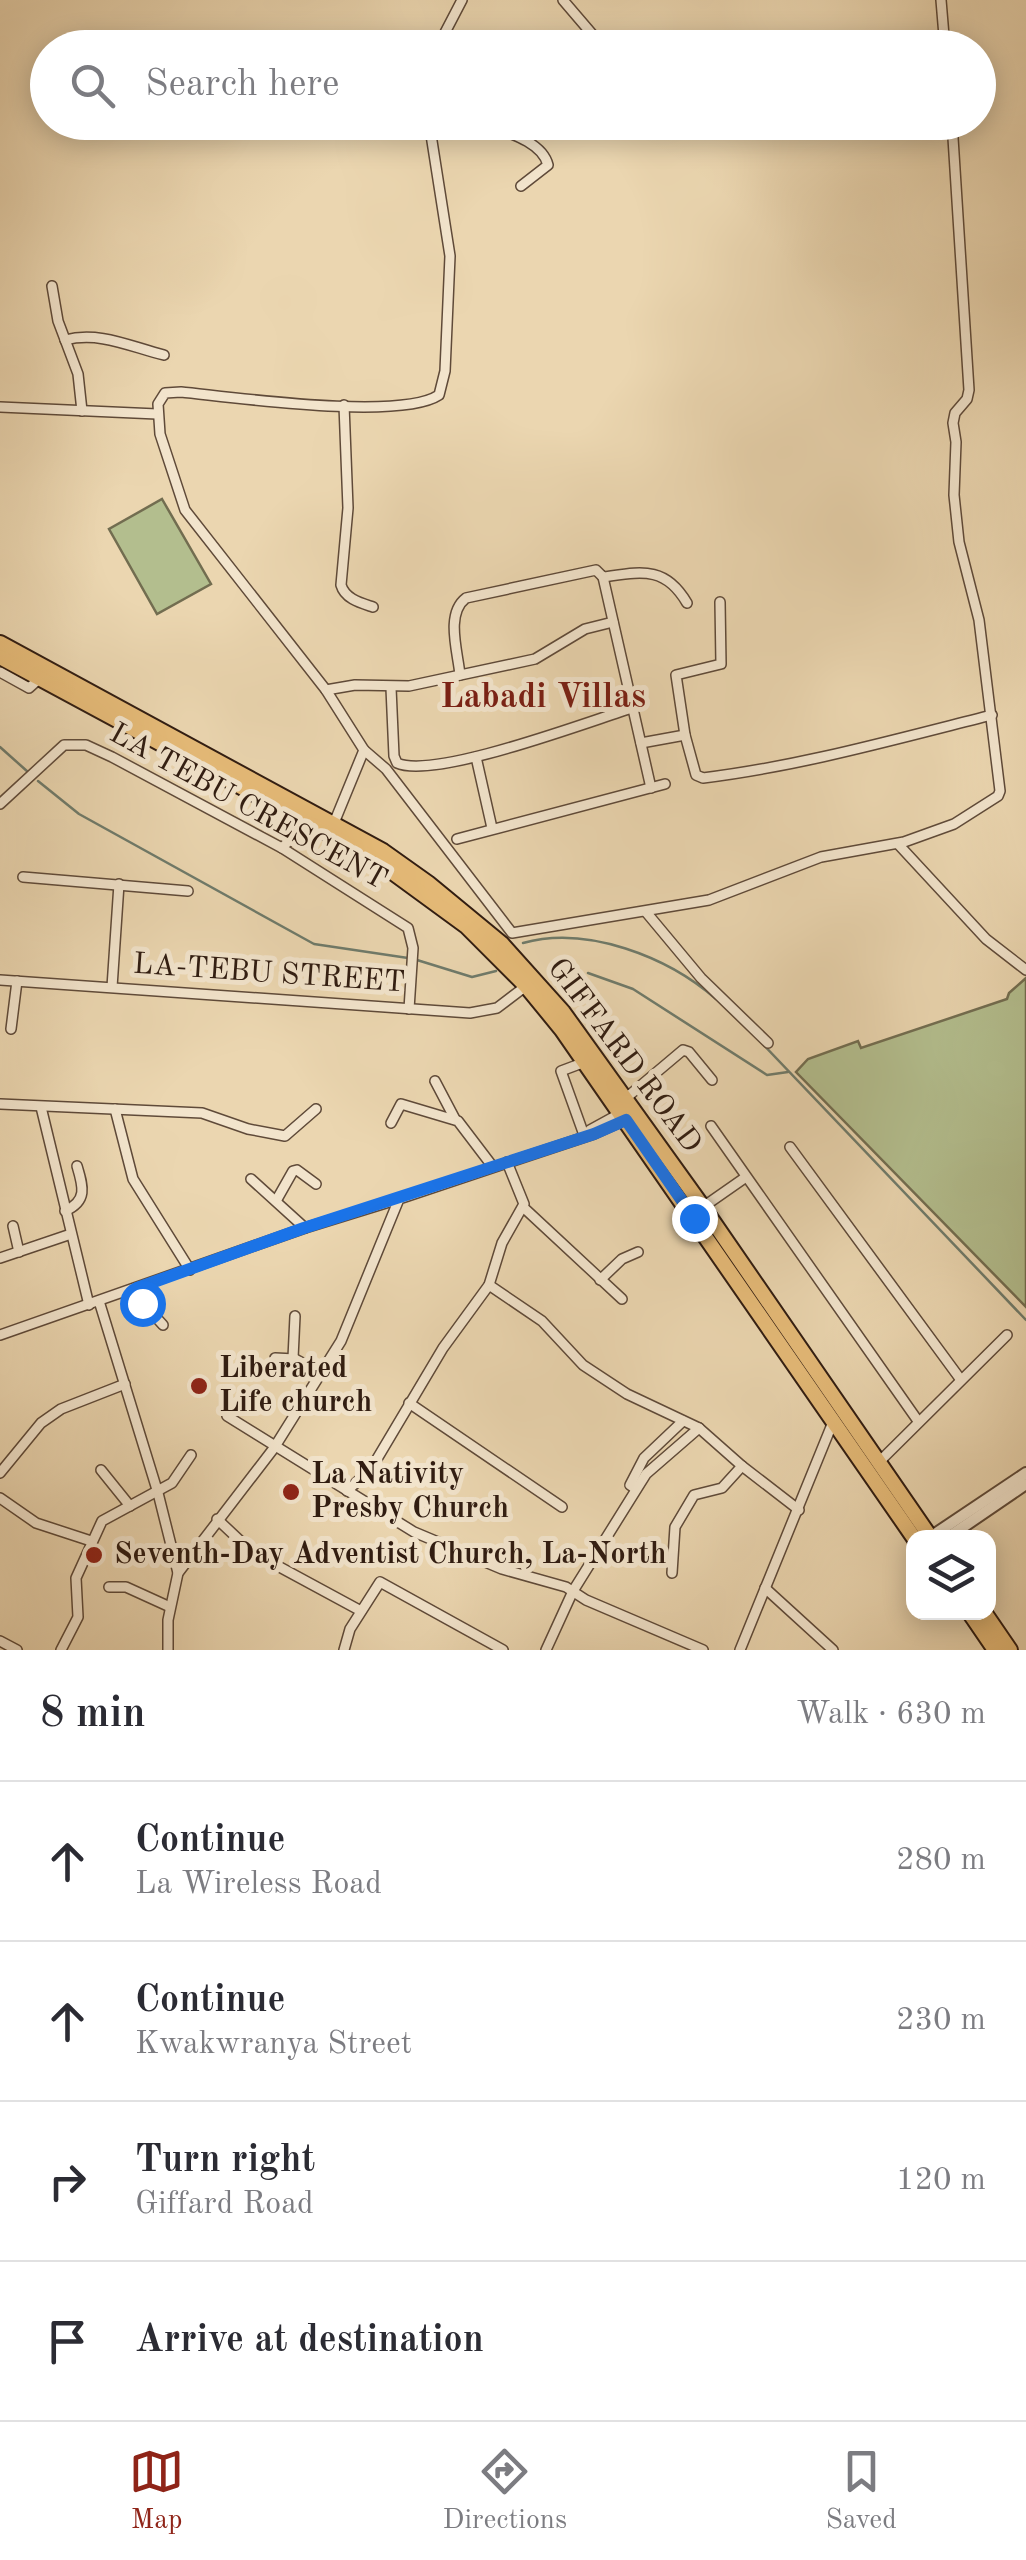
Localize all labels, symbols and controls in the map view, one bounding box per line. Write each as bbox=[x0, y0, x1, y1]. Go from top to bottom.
search box bbox=[30, 30, 996, 140]
icon: search bbox=[65, 58, 120, 113]
text: Search here bbox=[145, 66, 340, 104]
district label: Labadi Villas bbox=[440, 680, 646, 715]
street label: LA TEBU CRESCENT bbox=[104, 718, 392, 896]
street label: LA-TEBU STREET bbox=[132, 950, 406, 998]
street label: GIFFARD ROAD bbox=[541, 953, 707, 1159]
route end bbox=[672, 1196, 718, 1242]
route start bbox=[120, 1281, 166, 1327]
place label: Liberated Life church bbox=[219, 1354, 372, 1418]
marker: Liberated Life church bbox=[188, 1375, 210, 1397]
place label: La Nativity Presby Church bbox=[311, 1460, 509, 1524]
marker: La Nativity Presby Church bbox=[280, 1481, 302, 1503]
map controls bbox=[906, 1530, 996, 1620]
button: layers bbox=[906, 1530, 996, 1620]
place label: Seventh-Day Adventist Church, La-North bbox=[114, 1540, 666, 1570]
marker: Seventh-Day Adventist Church, La-North bbox=[83, 1544, 105, 1566]
text: 8 min bbox=[40, 1694, 146, 1736]
text: Walk · 630 m bbox=[796, 1699, 986, 1731]
text: Continue bbox=[135, 1822, 285, 1860]
icon: ahead bbox=[40, 1834, 95, 1889]
text: 280 m bbox=[896, 1845, 986, 1877]
text: La Wireless Road bbox=[135, 1869, 382, 1901]
text: Continue bbox=[135, 1982, 285, 2020]
icon: ahead bbox=[40, 1994, 95, 2049]
text: 230 m bbox=[896, 2005, 986, 2037]
text: Kwakwranya Street bbox=[135, 2029, 412, 2061]
text: Turn right bbox=[135, 2142, 315, 2180]
icon: right bbox=[40, 2154, 95, 2209]
text: 120 m bbox=[896, 2165, 986, 2197]
text: Giffard Road bbox=[135, 2189, 314, 2221]
icon: arrive bbox=[40, 2314, 95, 2369]
text: Arrive at destination bbox=[135, 2322, 484, 2360]
tab: Map bbox=[129, 2444, 184, 2539]
tab: Directions bbox=[443, 2444, 567, 2539]
tab: Saved bbox=[825, 2444, 897, 2539]

